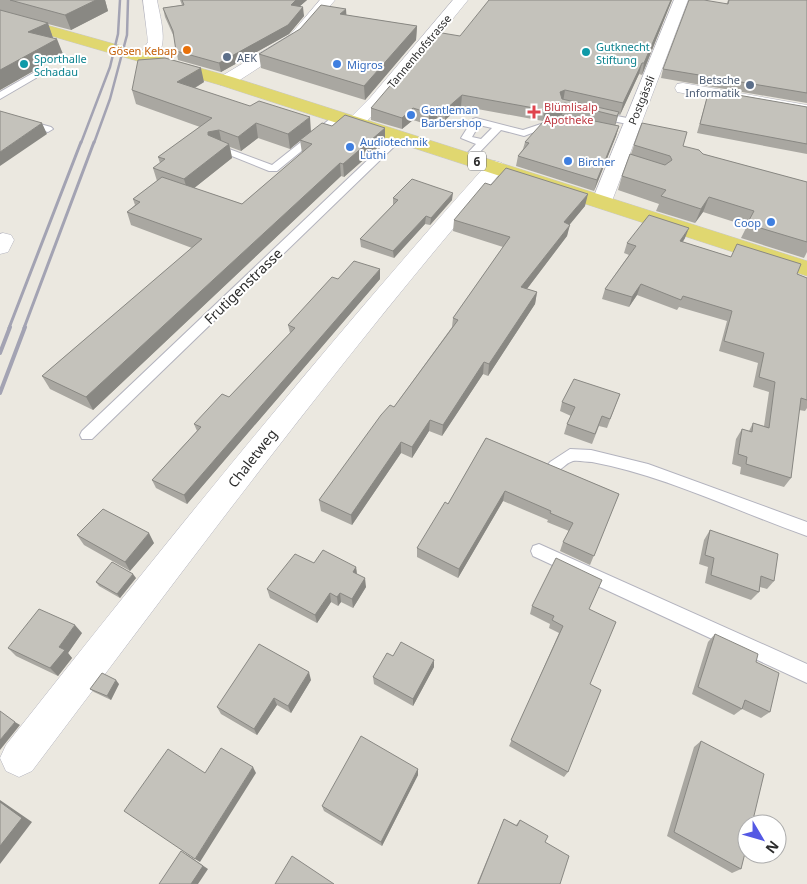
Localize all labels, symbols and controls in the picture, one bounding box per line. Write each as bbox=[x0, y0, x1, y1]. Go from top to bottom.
street label: Tannenhofstrasse bbox=[384, 11, 454, 91]
place label: Gutknecht Stiftung bbox=[596, 39, 650, 67]
place label: Gösen Kebap bbox=[108, 43, 177, 58]
marker: Gösen Kebap bbox=[181, 44, 193, 56]
marker: Gutknecht Stiftung bbox=[580, 46, 592, 58]
place label: AEK bbox=[237, 50, 257, 65]
place label: Sporthalle Schadau bbox=[34, 51, 87, 79]
marker: AEK bbox=[221, 51, 233, 63]
place label: Migros bbox=[347, 57, 383, 72]
marker: Sporthalle Schadau bbox=[18, 58, 30, 70]
marker: Migros bbox=[331, 58, 343, 70]
place label: Betsche Informatik bbox=[685, 72, 740, 100]
street label: Postgässli bbox=[624, 73, 658, 127]
marker: Betsche Informatik bbox=[744, 79, 756, 91]
place label: Blümlisalp Apotheke bbox=[544, 99, 598, 127]
place label: Gentleman Barbershop bbox=[421, 102, 482, 130]
marker: Blümlisalp Apotheke bbox=[528, 106, 540, 118]
marker: Gentleman Barbershop bbox=[405, 109, 417, 121]
place label: Audiotechnik Lüthi bbox=[360, 134, 428, 162]
marker: Audiotechnik Lüthi bbox=[344, 141, 356, 153]
road number: 6 bbox=[468, 152, 486, 170]
place label: Bircher bbox=[578, 154, 616, 169]
marker: Bircher bbox=[562, 155, 574, 167]
place label: Coop bbox=[734, 215, 761, 230]
marker: Coop bbox=[765, 216, 777, 228]
street label: Frutigenstrasse bbox=[200, 244, 286, 328]
street label: Chaletweg bbox=[223, 425, 281, 491]
north arrow bbox=[737, 814, 787, 864]
text: N bbox=[762, 837, 784, 858]

